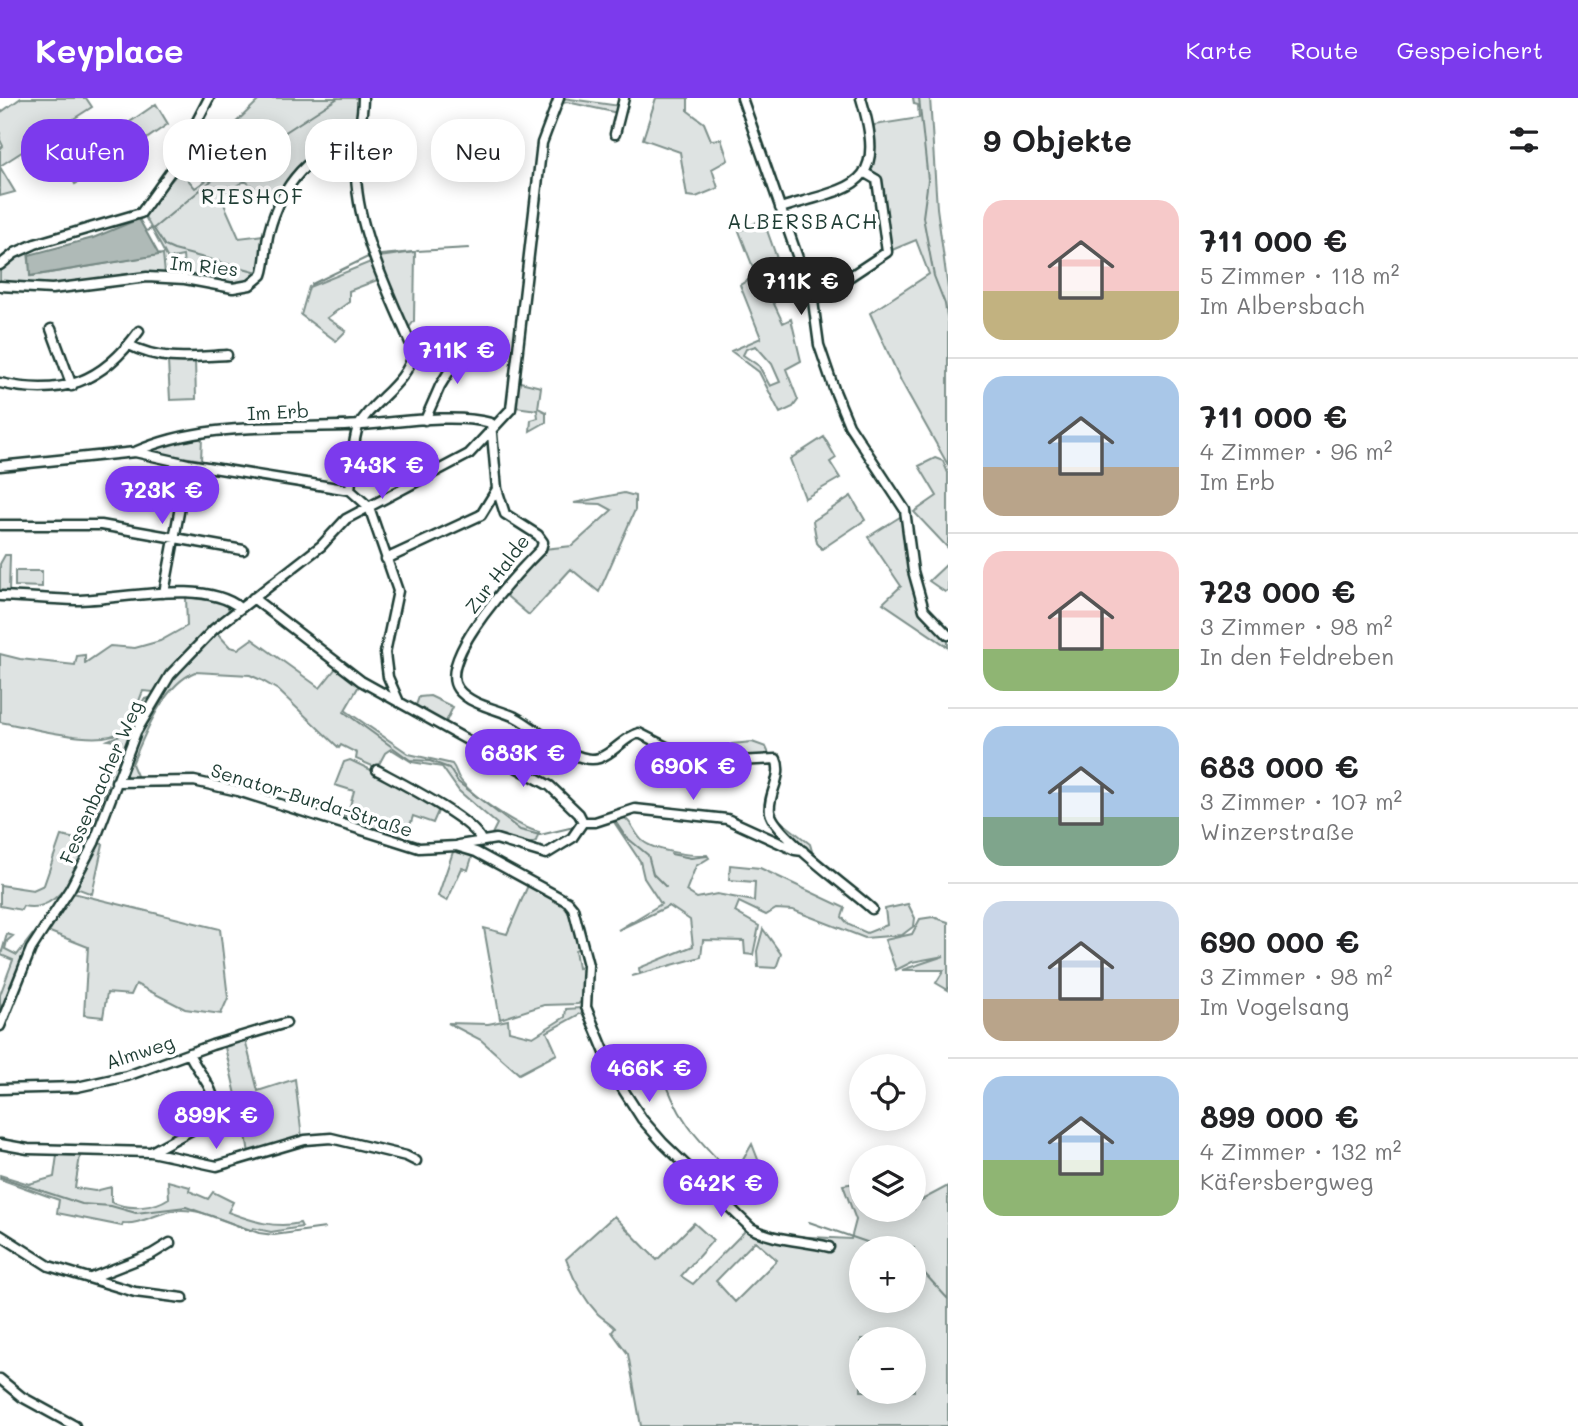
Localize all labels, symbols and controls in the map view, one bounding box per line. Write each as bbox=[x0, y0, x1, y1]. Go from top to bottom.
text: Keyplace bbox=[35, 28, 184, 71]
text: Karte bbox=[1185, 34, 1252, 65]
text: Route bbox=[1290, 34, 1359, 65]
text: Gespeichert bbox=[1397, 34, 1543, 65]
chip: Kaufen bbox=[21, 119, 149, 182]
chip: Mieten bbox=[163, 119, 291, 182]
chip: Filter bbox=[305, 119, 417, 182]
chip: Neu bbox=[431, 119, 525, 182]
text: 9 Objekte bbox=[983, 120, 1132, 160]
icon: filters bbox=[1505, 121, 1543, 159]
district label: RIESHOF bbox=[201, 182, 305, 209]
district label: ALBERSBACH bbox=[727, 207, 879, 234]
text: 711 000 € bbox=[1200, 220, 1347, 260]
icon: home bbox=[1039, 228, 1123, 312]
street label: Im Ries bbox=[169, 249, 239, 282]
pin: 711K € bbox=[744, 258, 858, 317]
text: 5 Zimmer · 118 m² bbox=[1200, 260, 1399, 290]
text: 711K € bbox=[763, 265, 839, 295]
text: Im Albersbach bbox=[1200, 290, 1365, 320]
pin: 711K € bbox=[400, 327, 514, 386]
text: 711K € bbox=[419, 334, 495, 364]
text: 711 000 € bbox=[1200, 396, 1347, 436]
street label: Im Erb bbox=[246, 397, 310, 426]
icon: home bbox=[1039, 404, 1123, 488]
text: 4 Zimmer · 96 m² bbox=[1200, 436, 1392, 466]
pin: 743K € bbox=[325, 442, 439, 501]
text: 743K € bbox=[340, 449, 424, 479]
pin: 723K € bbox=[105, 466, 219, 526]
text: Im Erb bbox=[1200, 466, 1275, 496]
text: 723K € bbox=[121, 474, 203, 504]
street label: Zur Halde bbox=[459, 529, 534, 618]
text: 723 000 € bbox=[1200, 571, 1355, 611]
icon: home bbox=[1039, 579, 1123, 663]
text: 3 Zimmer · 98 m² bbox=[1200, 611, 1392, 641]
text: In den Feldreben bbox=[1200, 641, 1394, 671]
street label: Fessenbacher Weg bbox=[53, 696, 148, 867]
pin: 683K € bbox=[466, 730, 580, 789]
text: 683K € bbox=[481, 737, 565, 767]
pin: 690K € bbox=[636, 742, 750, 802]
text: 683 000 € bbox=[1200, 746, 1359, 786]
text: 690K € bbox=[651, 750, 735, 780]
icon: home bbox=[1039, 754, 1123, 838]
street label: Senator-Burda-Straße bbox=[208, 757, 416, 842]
text: 3 Zimmer · 107 m² bbox=[1200, 786, 1402, 816]
text: Winzerstraße bbox=[1200, 816, 1355, 846]
text: 690 000 € bbox=[1200, 921, 1359, 961]
icon: home bbox=[1039, 929, 1123, 1013]
text: 3 Zimmer · 98 m² bbox=[1200, 961, 1392, 991]
text: Im Vogelsang bbox=[1200, 991, 1349, 1021]
street label: Almweg bbox=[102, 1029, 177, 1074]
pin: 466K € bbox=[592, 1044, 706, 1104]
text: 466K € bbox=[607, 1052, 691, 1082]
map controls bbox=[849, 1054, 926, 1404]
button: locate bbox=[849, 1054, 926, 1131]
pin: 899K € bbox=[159, 1091, 273, 1151]
text: 899 000 € bbox=[1200, 1096, 1358, 1136]
text: 899K € bbox=[174, 1099, 258, 1129]
icon: home bbox=[1039, 1104, 1123, 1188]
text: 4 Zimmer · 132 m² bbox=[1200, 1136, 1402, 1166]
button: layers bbox=[849, 1145, 926, 1222]
pin: 642K € bbox=[664, 1160, 778, 1219]
text: Käfersbergweg bbox=[1200, 1166, 1373, 1196]
text: 642K € bbox=[679, 1167, 763, 1197]
button: + bbox=[849, 1236, 926, 1313]
button: − bbox=[849, 1327, 926, 1404]

